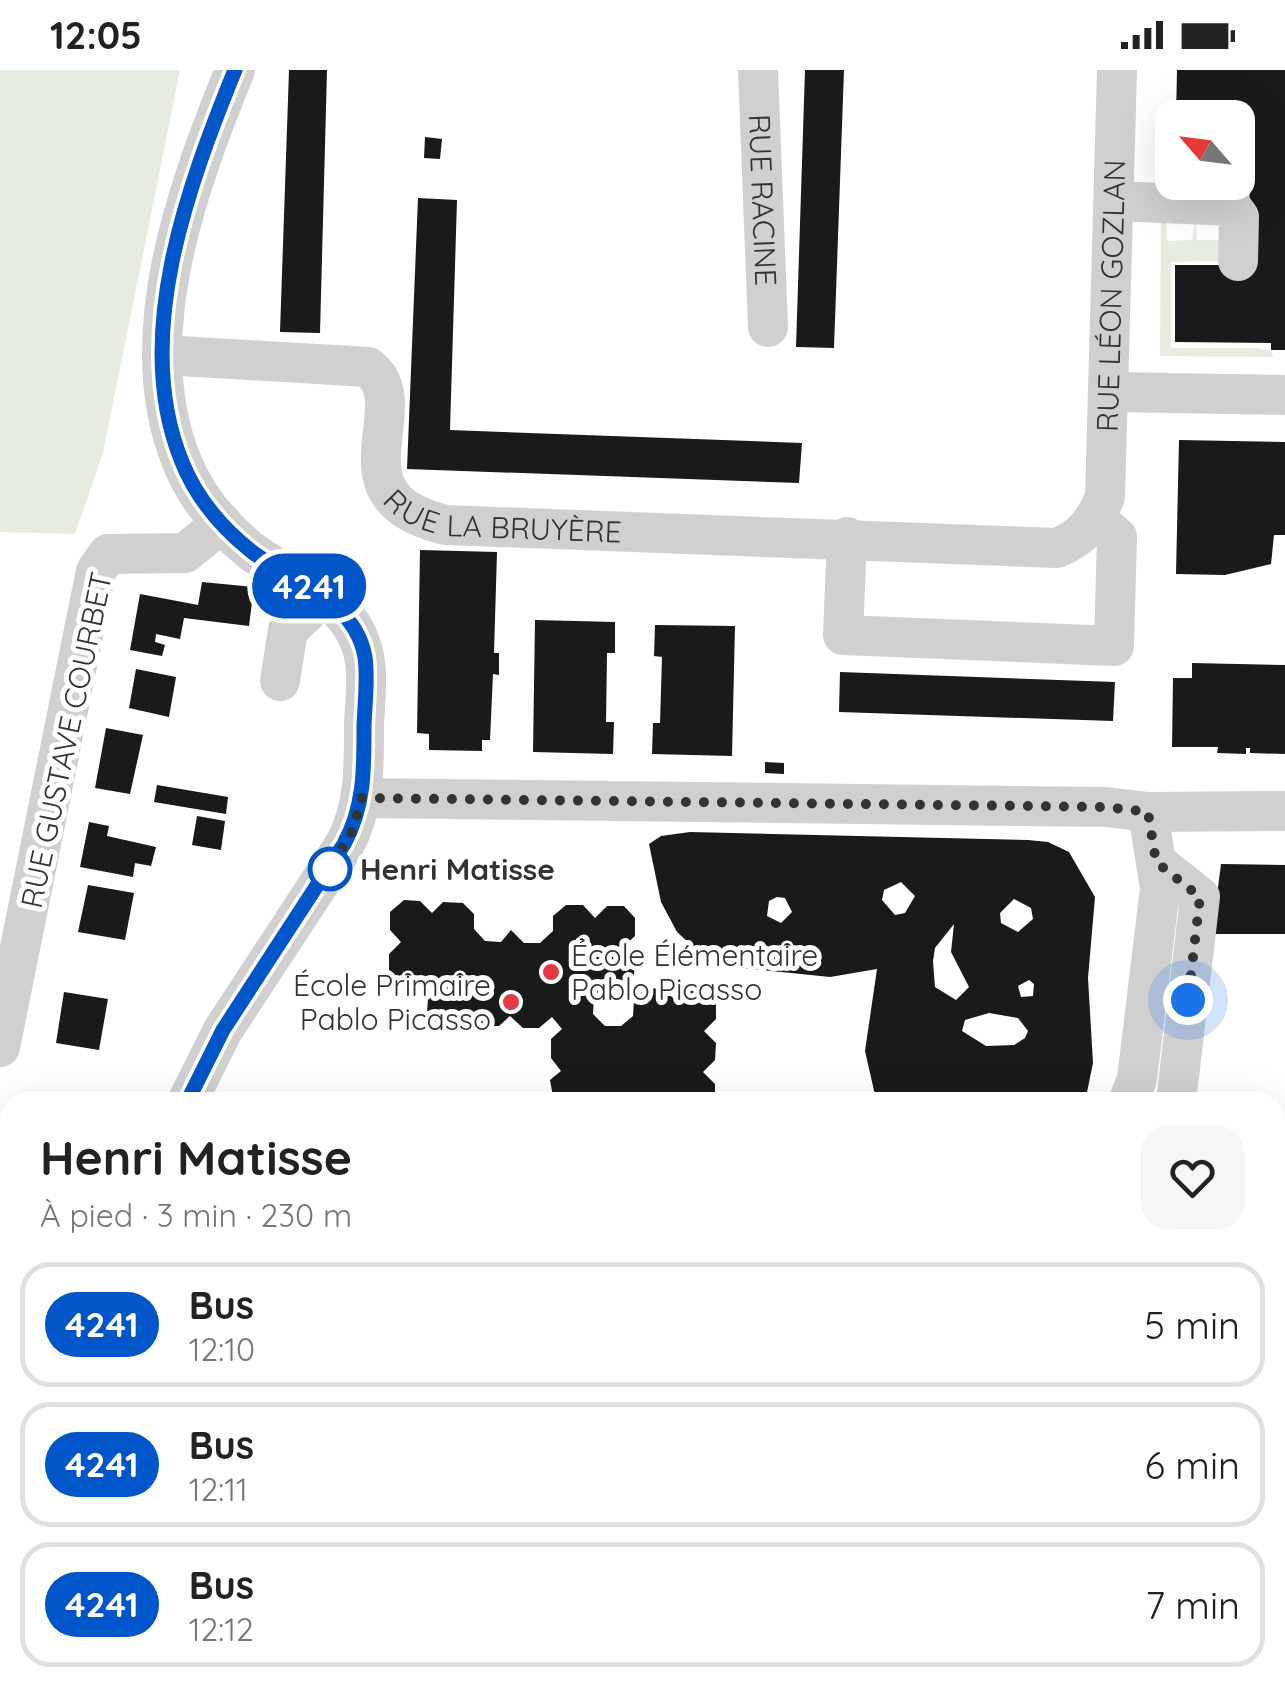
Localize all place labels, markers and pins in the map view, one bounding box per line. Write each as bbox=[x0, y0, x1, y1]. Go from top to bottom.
marker: Henri Matisse bbox=[309, 848, 351, 890]
place label: Henri Matisse bbox=[360, 850, 555, 888]
place label: École Élémentaire Pablo Picasso bbox=[571, 936, 818, 1008]
marker: École Élémentaire Pablo Picasso bbox=[540, 961, 562, 983]
place label: École Primaire Pablo Picasso bbox=[293, 966, 491, 1038]
marker: École Primaire Pablo Picasso bbox=[500, 991, 522, 1013]

